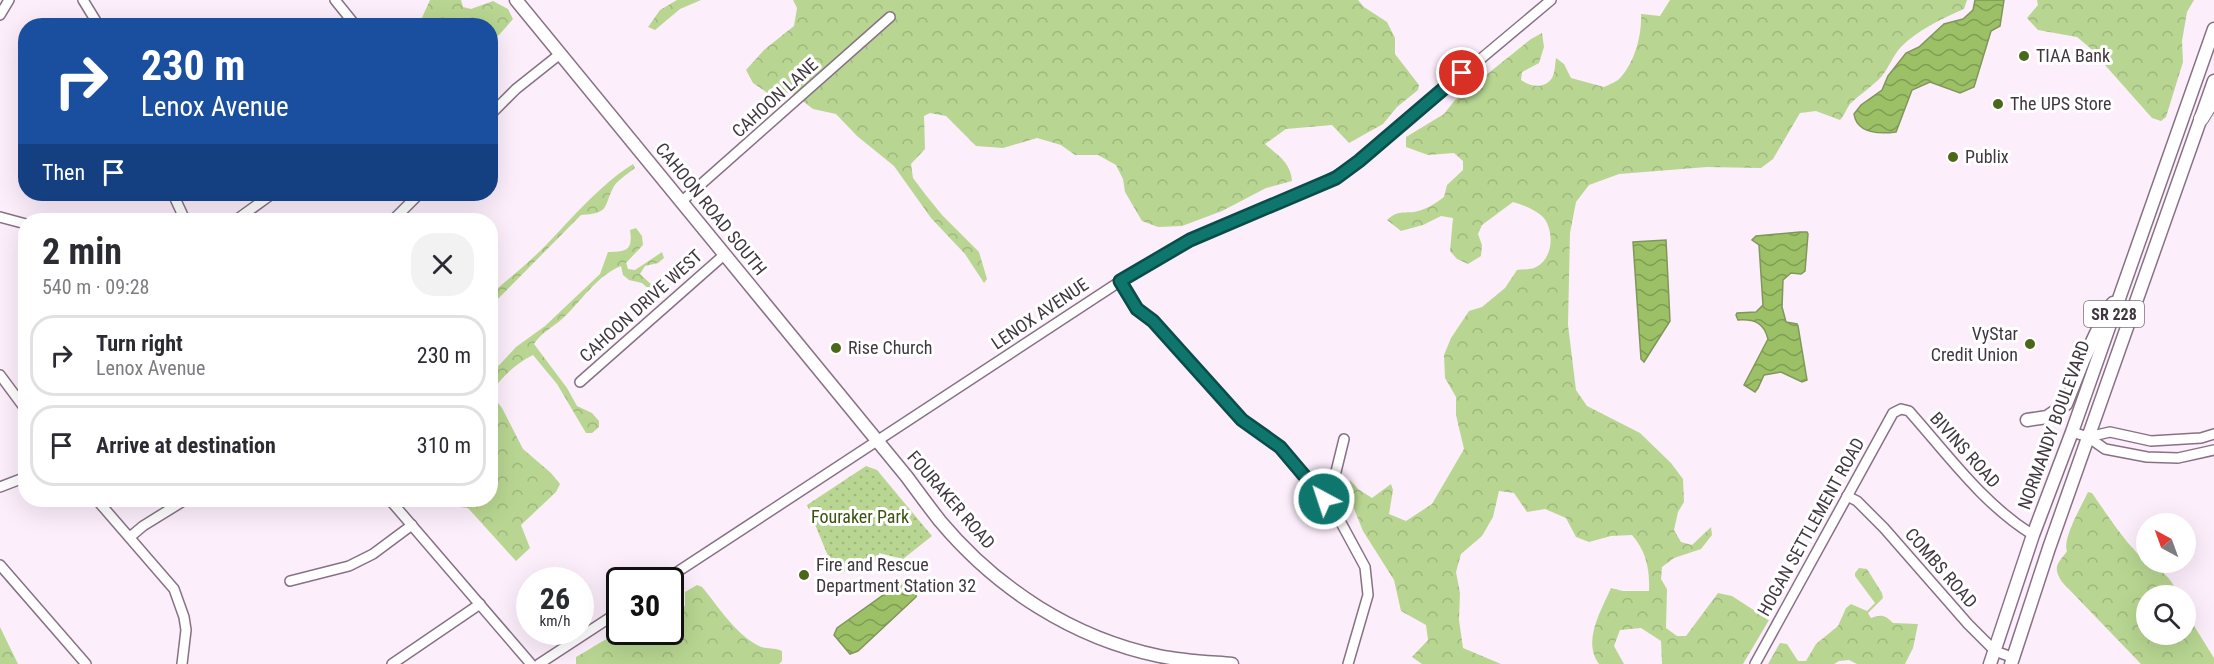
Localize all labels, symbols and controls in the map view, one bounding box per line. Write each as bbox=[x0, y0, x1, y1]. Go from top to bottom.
text: 230 m bbox=[141, 41, 246, 90]
icon: right bbox=[42, 42, 120, 120]
place label: TIAA Bank bbox=[2036, 45, 2110, 66]
pin bbox=[1436, 47, 1487, 98]
marker: TIAA Bank bbox=[2017, 49, 2031, 63]
street label: CAHOON LANE bbox=[728, 54, 822, 142]
icon: arrive bbox=[1445, 56, 1478, 89]
text: Lenox Avenue bbox=[141, 91, 289, 123]
place label: The UPS Store bbox=[2010, 93, 2111, 114]
marker: The UPS Store bbox=[1991, 97, 2005, 111]
street label: CAHOON ROAD SOUTH bbox=[651, 138, 771, 279]
place label: Publix bbox=[1965, 146, 2009, 167]
marker: Publix bbox=[1946, 150, 1960, 164]
icon: arrive bbox=[97, 156, 130, 189]
text: Then bbox=[42, 160, 85, 185]
text: 2 min bbox=[42, 231, 122, 273]
button: close bbox=[411, 233, 474, 296]
street label: CAHOON DRIVE WEST bbox=[575, 245, 706, 366]
street label: LENOX AVENUE bbox=[987, 273, 1092, 354]
text: 540 m · 09:28 bbox=[42, 275, 149, 299]
road number: SR 228 bbox=[2084, 301, 2144, 327]
place label: VyStar Credit Union bbox=[1931, 323, 2019, 365]
text: Turn right bbox=[96, 331, 183, 356]
place label: Rise Church bbox=[848, 337, 932, 358]
marker: VyStar Credit Union bbox=[2023, 337, 2037, 351]
street label: NORMANDY BOULEVARD bbox=[2013, 338, 2094, 512]
icon: right bbox=[45, 339, 78, 372]
marker: Rise Church bbox=[829, 341, 843, 355]
text: 230 m bbox=[417, 343, 471, 368]
text: Lenox Avenue bbox=[96, 356, 205, 380]
street label: BIVINS ROAD bbox=[1926, 408, 2005, 492]
icon: arrive bbox=[45, 429, 78, 462]
text: Arrive at destination bbox=[96, 433, 276, 458]
text: 310 m bbox=[417, 433, 471, 458]
street label: HOGAN SETTLEMENT ROAD bbox=[1753, 434, 1868, 620]
street label: FOURAKER ROAD bbox=[903, 446, 1000, 553]
position arrow bbox=[1292, 467, 1356, 531]
park label: Fouraker Park bbox=[811, 506, 909, 527]
north arrow bbox=[2136, 513, 2196, 573]
map controls bbox=[2136, 513, 2196, 645]
street label: COMBS ROAD bbox=[1901, 524, 1982, 612]
place label: Fire and Rescue Department Station 32 bbox=[816, 554, 976, 596]
speed limit sign: 30 bbox=[606, 567, 684, 645]
marker: Fire and Rescue Department Station 32 bbox=[797, 568, 811, 582]
text: 26 bbox=[540, 581, 570, 616]
button: search bbox=[2136, 585, 2196, 645]
text: km/h bbox=[540, 612, 570, 630]

